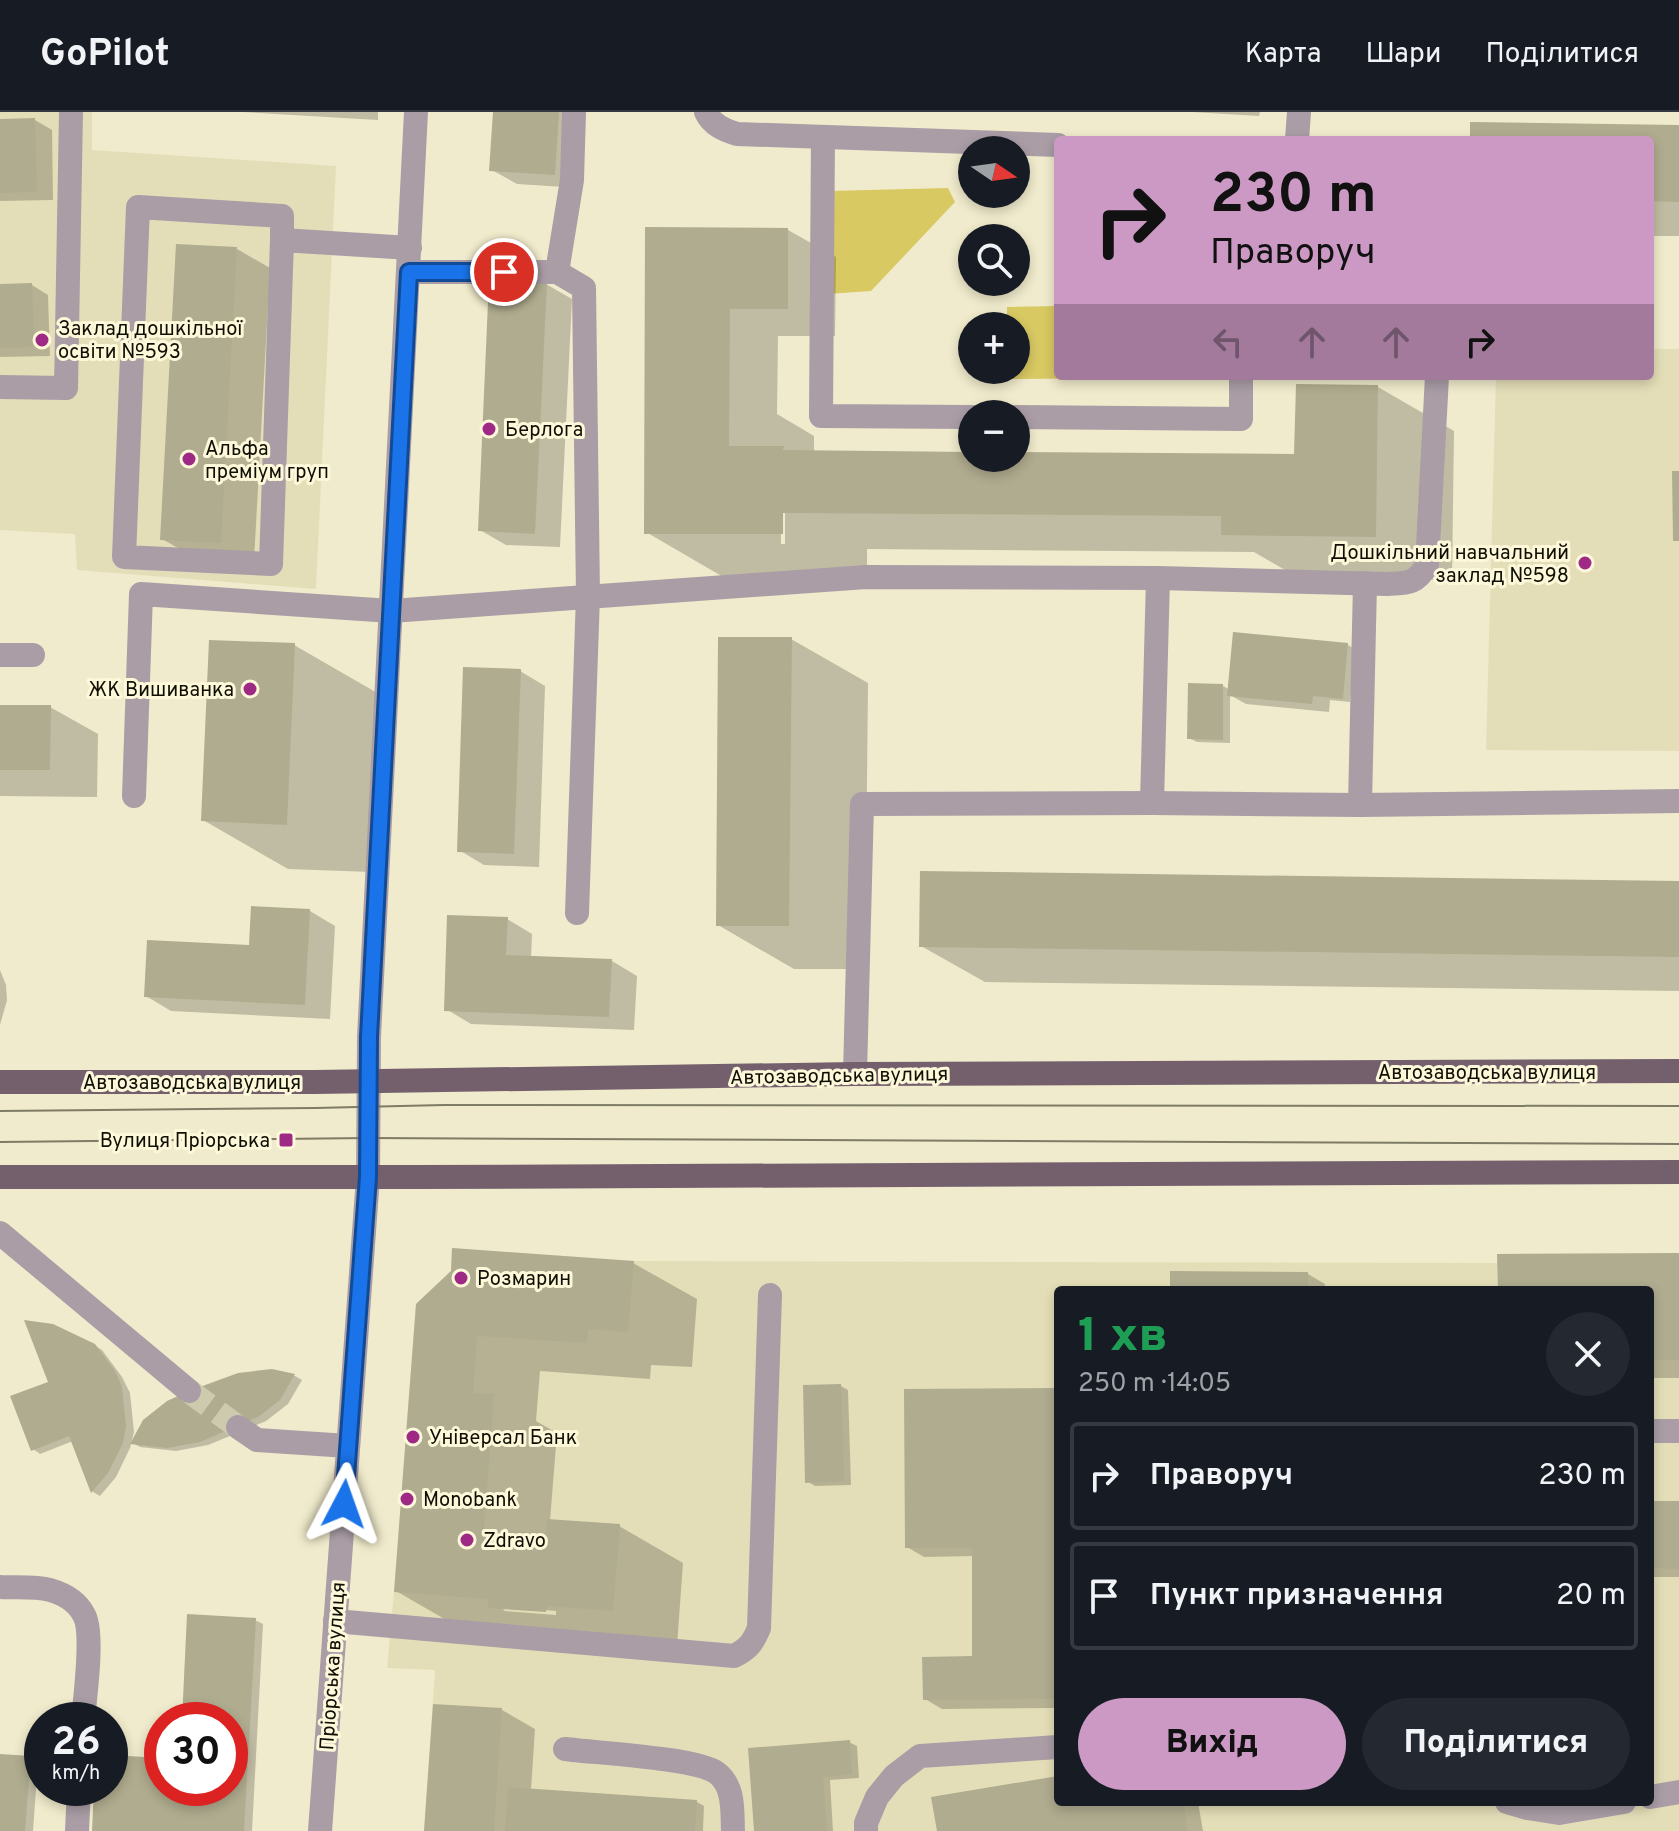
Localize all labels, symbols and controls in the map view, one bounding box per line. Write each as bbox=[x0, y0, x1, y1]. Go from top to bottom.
text: GoPilot bbox=[40, 31, 170, 80]
text: Карта bbox=[1245, 37, 1321, 73]
text: Шари bbox=[1365, 37, 1441, 73]
text: Поділитися bbox=[1485, 37, 1639, 73]
north arrow bbox=[958, 136, 1030, 208]
map controls bbox=[958, 136, 1030, 472]
text: 230 m bbox=[1210, 162, 1377, 232]
icon: right bbox=[1078, 168, 1182, 272]
button: search bbox=[958, 224, 1030, 296]
text: Праворуч bbox=[1210, 231, 1375, 277]
pin bbox=[470, 238, 538, 306]
icon: arrive bbox=[482, 250, 526, 294]
button: + bbox=[958, 312, 1030, 384]
place label: Заклад дошкільної освіти №593 bbox=[58, 317, 243, 366]
icon: left bbox=[1206, 320, 1250, 364]
icon: ahead bbox=[1290, 320, 1334, 364]
icon: ahead bbox=[1374, 320, 1418, 364]
icon: right bbox=[1458, 320, 1502, 364]
marker: Заклад дошкільної освіти №593 bbox=[33, 331, 51, 349]
button: − bbox=[958, 400, 1030, 472]
place label: Берлога bbox=[505, 418, 583, 444]
marker: Берлога bbox=[480, 420, 498, 438]
place label: Альфа преміум груп bbox=[205, 437, 329, 486]
marker: Альфа преміум груп bbox=[180, 450, 198, 468]
place label: Дошкільний навчальний заклад №598 bbox=[1330, 541, 1569, 590]
marker: Дошкільний навчальний заклад №598 bbox=[1576, 554, 1594, 572]
place label: ЖК Вишиванка bbox=[88, 678, 234, 704]
marker: ЖК Вишиванка bbox=[241, 680, 259, 698]
street label: Автозаводська вулиця bbox=[1378, 1061, 1596, 1087]
street label: Автозаводська вулиця bbox=[730, 1062, 948, 1092]
street label: Автозаводська вулиця bbox=[83, 1071, 301, 1097]
place label: Вулиця Пріорська bbox=[100, 1129, 270, 1155]
marker: Вулиця Пріорська bbox=[277, 1131, 295, 1149]
place label: Розмарин bbox=[477, 1267, 571, 1293]
marker: Розмарин bbox=[452, 1269, 470, 1287]
text: 1 хв bbox=[1078, 1308, 1168, 1368]
button: close bbox=[1546, 1312, 1630, 1396]
text: 250 m · 14:05 bbox=[1078, 1368, 1231, 1401]
place label: Універсал Банк bbox=[429, 1426, 577, 1452]
marker: Універсал Банк bbox=[404, 1428, 422, 1446]
icon: right bbox=[1082, 1454, 1126, 1498]
text: Праворуч bbox=[1150, 1458, 1293, 1495]
text: 230 m bbox=[1538, 1458, 1626, 1495]
position arrow bbox=[302, 1462, 386, 1546]
place label: Monobank bbox=[423, 1488, 517, 1514]
marker: Monobank bbox=[398, 1490, 416, 1508]
place label: Zdravo bbox=[483, 1529, 546, 1555]
marker: Zdravo bbox=[458, 1531, 476, 1549]
icon: arrive bbox=[1082, 1574, 1126, 1618]
text: Пункт призначення bbox=[1150, 1578, 1443, 1615]
text: 20 m bbox=[1556, 1578, 1626, 1615]
street label: Пріорська вулиця bbox=[315, 1581, 353, 1751]
button: Вихід bbox=[1078, 1698, 1346, 1790]
button: Поділитися bbox=[1362, 1698, 1630, 1790]
speed limit sign: 30 bbox=[144, 1702, 248, 1806]
text: 26 bbox=[51, 1719, 101, 1769]
text: km/h bbox=[52, 1761, 100, 1787]

